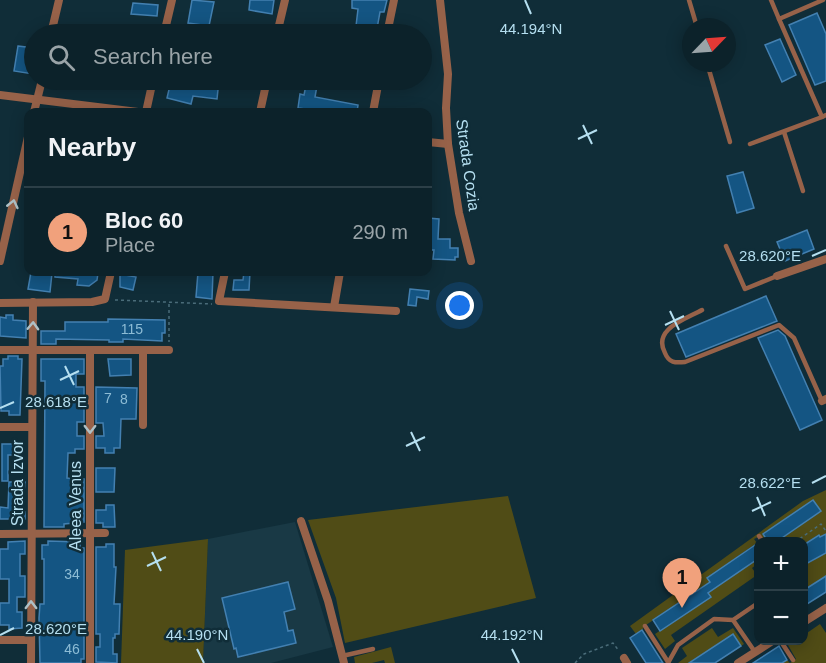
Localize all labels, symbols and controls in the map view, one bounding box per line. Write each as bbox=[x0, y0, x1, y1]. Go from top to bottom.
north arrow bbox=[682, 18, 736, 72]
text: 44.194°N bbox=[500, 20, 562, 37]
search box bbox=[24, 24, 432, 90]
icon: search bbox=[45, 41, 78, 74]
text: Search here bbox=[93, 44, 213, 69]
street label: Strada Cozia bbox=[453, 118, 483, 212]
text: Nearby bbox=[48, 132, 136, 162]
one-way arrow bbox=[6, 199, 19, 209]
text: Bloc 60 bbox=[105, 208, 183, 233]
text: 1 bbox=[62, 221, 73, 243]
text: 290 m bbox=[352, 221, 408, 243]
text: Place bbox=[105, 234, 155, 256]
text: 28.620°E bbox=[739, 247, 801, 264]
your location bbox=[445, 291, 474, 320]
one-way arrow bbox=[27, 321, 39, 330]
house number: 115 bbox=[121, 321, 143, 337]
house number: 7 bbox=[104, 390, 112, 406]
house number: 8 bbox=[120, 391, 128, 407]
text: 28.618°E bbox=[25, 393, 87, 410]
one-way arrow bbox=[84, 425, 96, 434]
street label: Strada Izvor bbox=[9, 439, 26, 526]
street label: Aleea Venus bbox=[67, 461, 84, 551]
text: 28.622°E bbox=[739, 474, 801, 491]
map controls bbox=[754, 537, 808, 645]
button: + bbox=[754, 537, 808, 591]
pin: 1 bbox=[662, 558, 702, 608]
house number: 34 bbox=[64, 566, 80, 582]
button: − bbox=[754, 591, 808, 645]
one-way arrow bbox=[25, 600, 37, 609]
text: 28.620°E bbox=[25, 620, 87, 637]
text: 44.190°N bbox=[166, 626, 228, 643]
text: 44.192°N bbox=[481, 626, 543, 643]
house number: 46 bbox=[64, 641, 80, 657]

